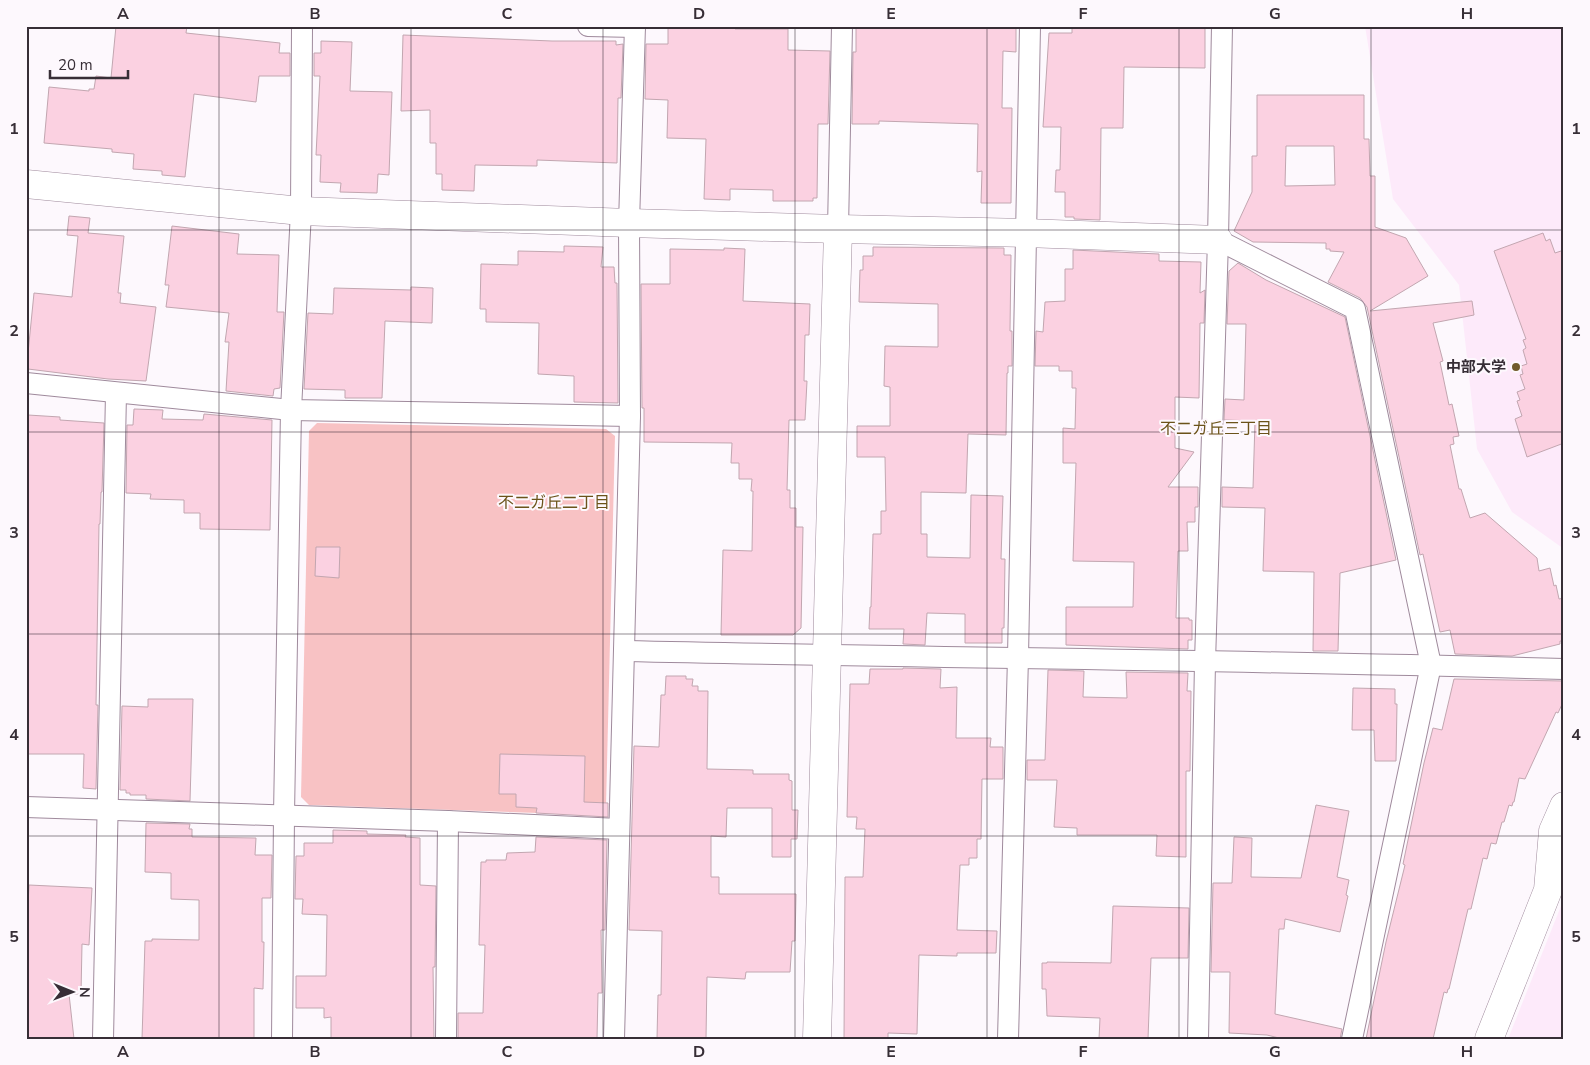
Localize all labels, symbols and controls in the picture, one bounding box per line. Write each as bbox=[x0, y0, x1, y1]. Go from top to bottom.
text: A bbox=[117, 3, 129, 25]
text: B bbox=[309, 3, 321, 25]
text: C bbox=[502, 3, 513, 25]
text: D bbox=[693, 3, 705, 25]
text: E bbox=[886, 3, 896, 25]
text: F bbox=[1079, 3, 1088, 25]
text: G bbox=[1269, 3, 1281, 25]
text: H bbox=[1461, 3, 1473, 25]
scale bar bbox=[50, 48, 128, 80]
text: 20 m bbox=[58, 55, 93, 75]
text: 1 bbox=[9, 118, 19, 140]
text: 1 bbox=[1571, 118, 1581, 140]
text: 2 bbox=[9, 320, 19, 342]
text: 2 bbox=[1571, 320, 1581, 342]
place label: 中部大学 bbox=[1446, 357, 1506, 377]
marker: 中部大学 bbox=[1510, 361, 1522, 373]
district label: 不二ガ丘三丁目 bbox=[1160, 418, 1272, 440]
district label: 不二ガ丘二丁目 bbox=[498, 492, 610, 514]
text: 3 bbox=[9, 522, 19, 544]
text: 3 bbox=[1571, 522, 1581, 544]
text: 4 bbox=[9, 724, 19, 746]
text: 4 bbox=[1571, 724, 1581, 746]
text: 5 bbox=[9, 926, 19, 948]
text: 5 bbox=[1571, 926, 1581, 948]
north arrow bbox=[48, 968, 98, 1018]
text: N bbox=[75, 987, 94, 998]
text: A bbox=[117, 1041, 129, 1063]
text: B bbox=[309, 1041, 321, 1063]
text: C bbox=[502, 1041, 513, 1063]
text: D bbox=[693, 1041, 705, 1063]
text: E bbox=[886, 1041, 896, 1063]
text: F bbox=[1079, 1041, 1088, 1063]
text: G bbox=[1269, 1041, 1281, 1063]
text: H bbox=[1461, 1041, 1473, 1063]

